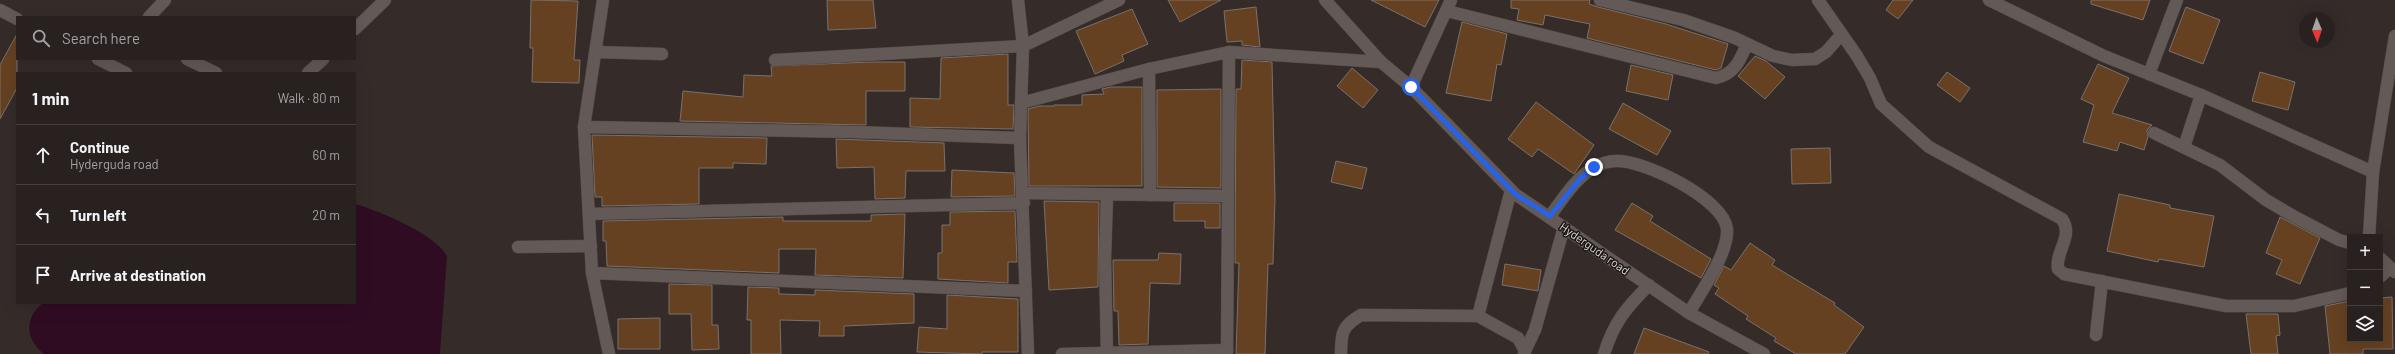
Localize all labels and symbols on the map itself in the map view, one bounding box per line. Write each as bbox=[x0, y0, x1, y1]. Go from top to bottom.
north arrow bbox=[2299, 12, 2335, 48]
route start bbox=[1402, 78, 1420, 96]
route end bbox=[1585, 158, 1603, 176]
street label: Hyderguda road bbox=[1557, 219, 1633, 277]

